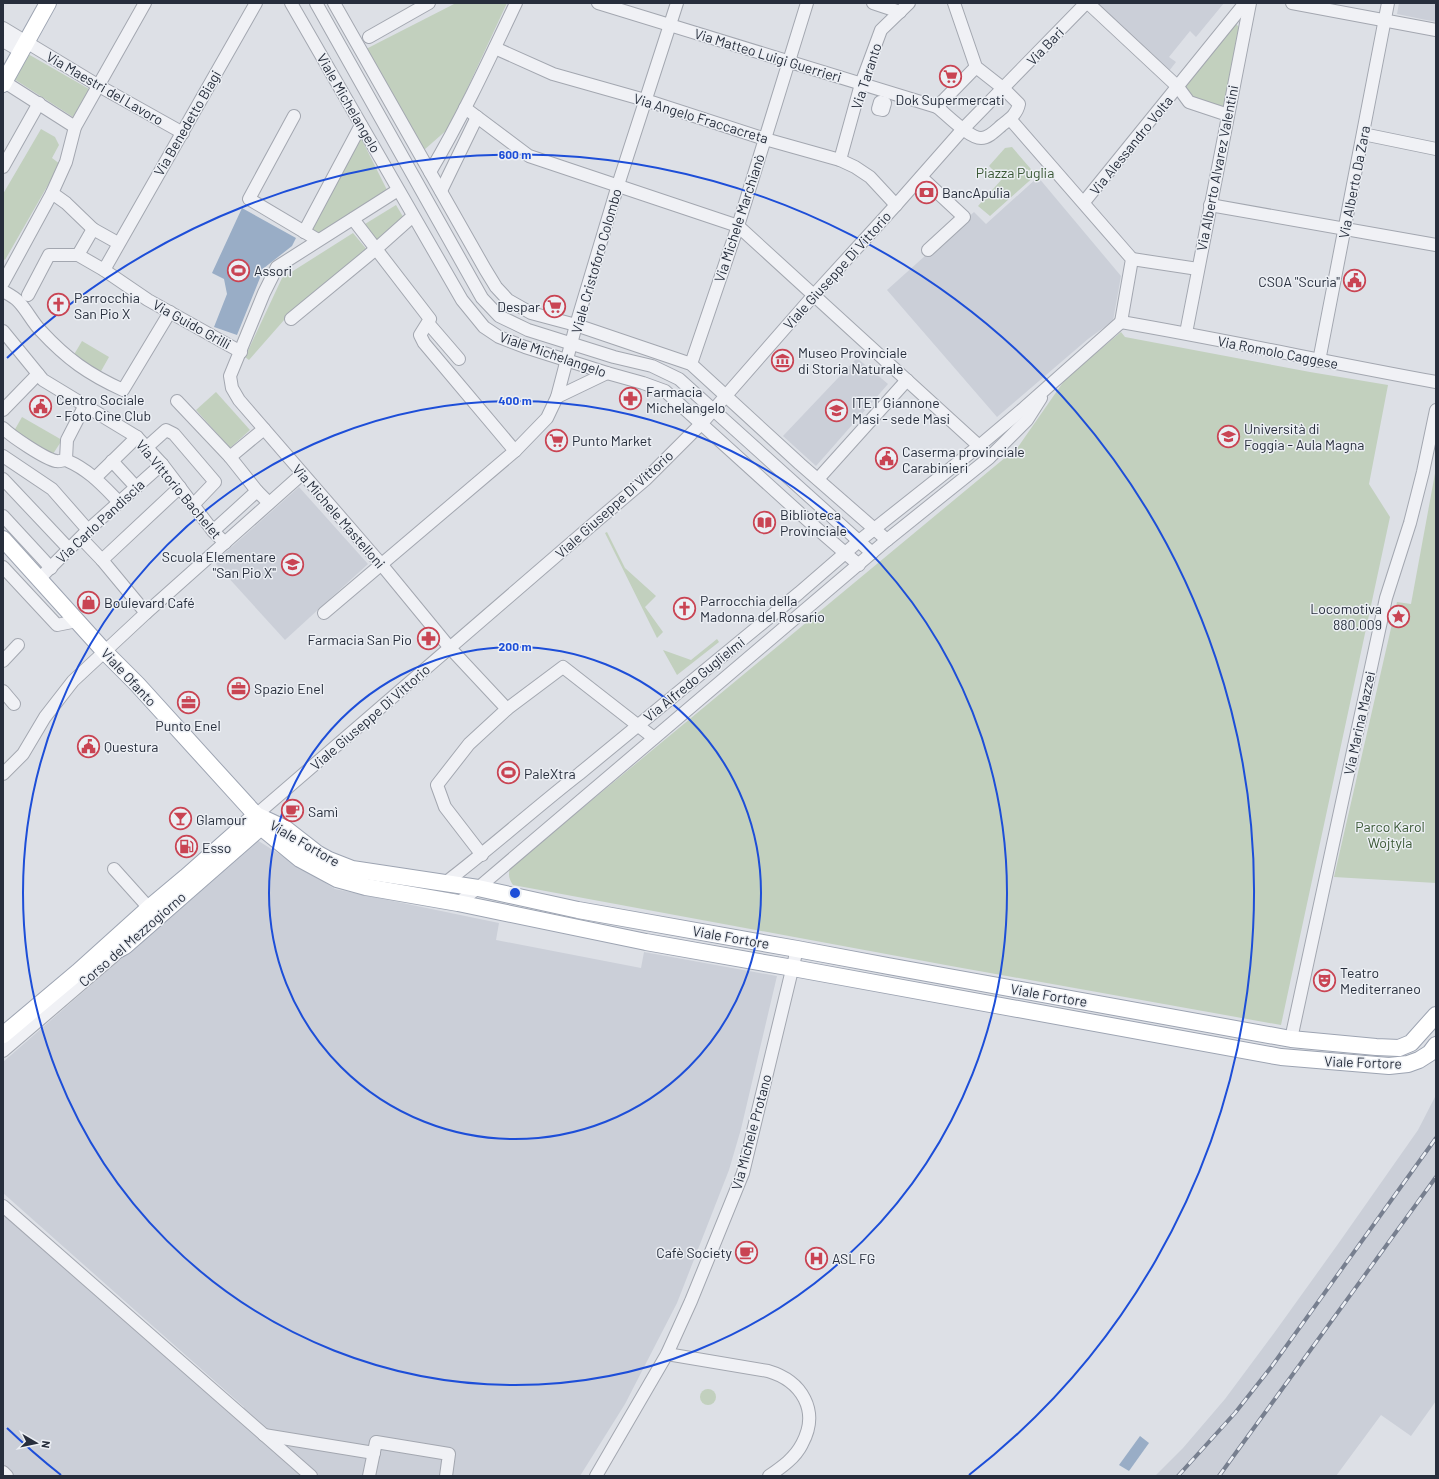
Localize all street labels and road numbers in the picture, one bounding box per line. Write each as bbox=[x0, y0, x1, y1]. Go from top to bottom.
street label: Via Bari bbox=[1023, 23, 1067, 69]
street label: Via Matteo Luigi Guerrieri bbox=[692, 24, 844, 86]
street label: Via Taranto bbox=[847, 41, 885, 111]
street label: Via Maestri del Lavoro bbox=[43, 48, 167, 128]
street label: Viale Michelangelo bbox=[314, 50, 384, 156]
street label: Via Benedetto Biagi bbox=[150, 67, 224, 179]
street label: Via Alberto Alvarez Valentini bbox=[1193, 84, 1241, 252]
street label: Via Angelo Fraccacreta bbox=[632, 89, 770, 147]
street label: Via Alessandro Volta bbox=[1086, 92, 1176, 198]
street label: Via Alberto Da Zara bbox=[1335, 124, 1373, 240]
street label: Via Michele Marchianò bbox=[710, 152, 768, 284]
street label: Viale Cristoforo Colombo bbox=[567, 187, 625, 335]
street label: Viale Giuseppe Di Vittorio bbox=[780, 208, 894, 332]
street label: Via Guido Grilli bbox=[150, 296, 234, 352]
street label: Viale Michelangelo bbox=[497, 328, 609, 380]
street label: Via Romolo Caggese bbox=[1216, 332, 1340, 372]
street label: Via Vittorio Bachelet bbox=[133, 436, 225, 542]
street label: Viale Giuseppe Di Vittorio bbox=[552, 447, 676, 561]
street label: Via Michele Mastelloni bbox=[289, 460, 389, 572]
street label: Via Carlo Pandiscia bbox=[52, 476, 148, 566]
street label: Via Alfredo Guglielmi bbox=[640, 633, 748, 725]
street label: Viale Ofanto bbox=[98, 644, 160, 710]
street label: Viale Giuseppe Di Vittorio bbox=[307, 661, 433, 773]
street label: Via Marina Mazzei bbox=[1340, 670, 1378, 776]
street label: Viale Fortore bbox=[267, 816, 343, 870]
street label: Corso del Mezzogiorno bbox=[75, 888, 189, 990]
street label: Viale Fortore bbox=[691, 922, 771, 952]
street label: Viale Fortore bbox=[1009, 980, 1089, 1010]
street label: Viale Fortore bbox=[1324, 1052, 1402, 1072]
street label: Via Michele Protano bbox=[727, 1072, 775, 1192]

